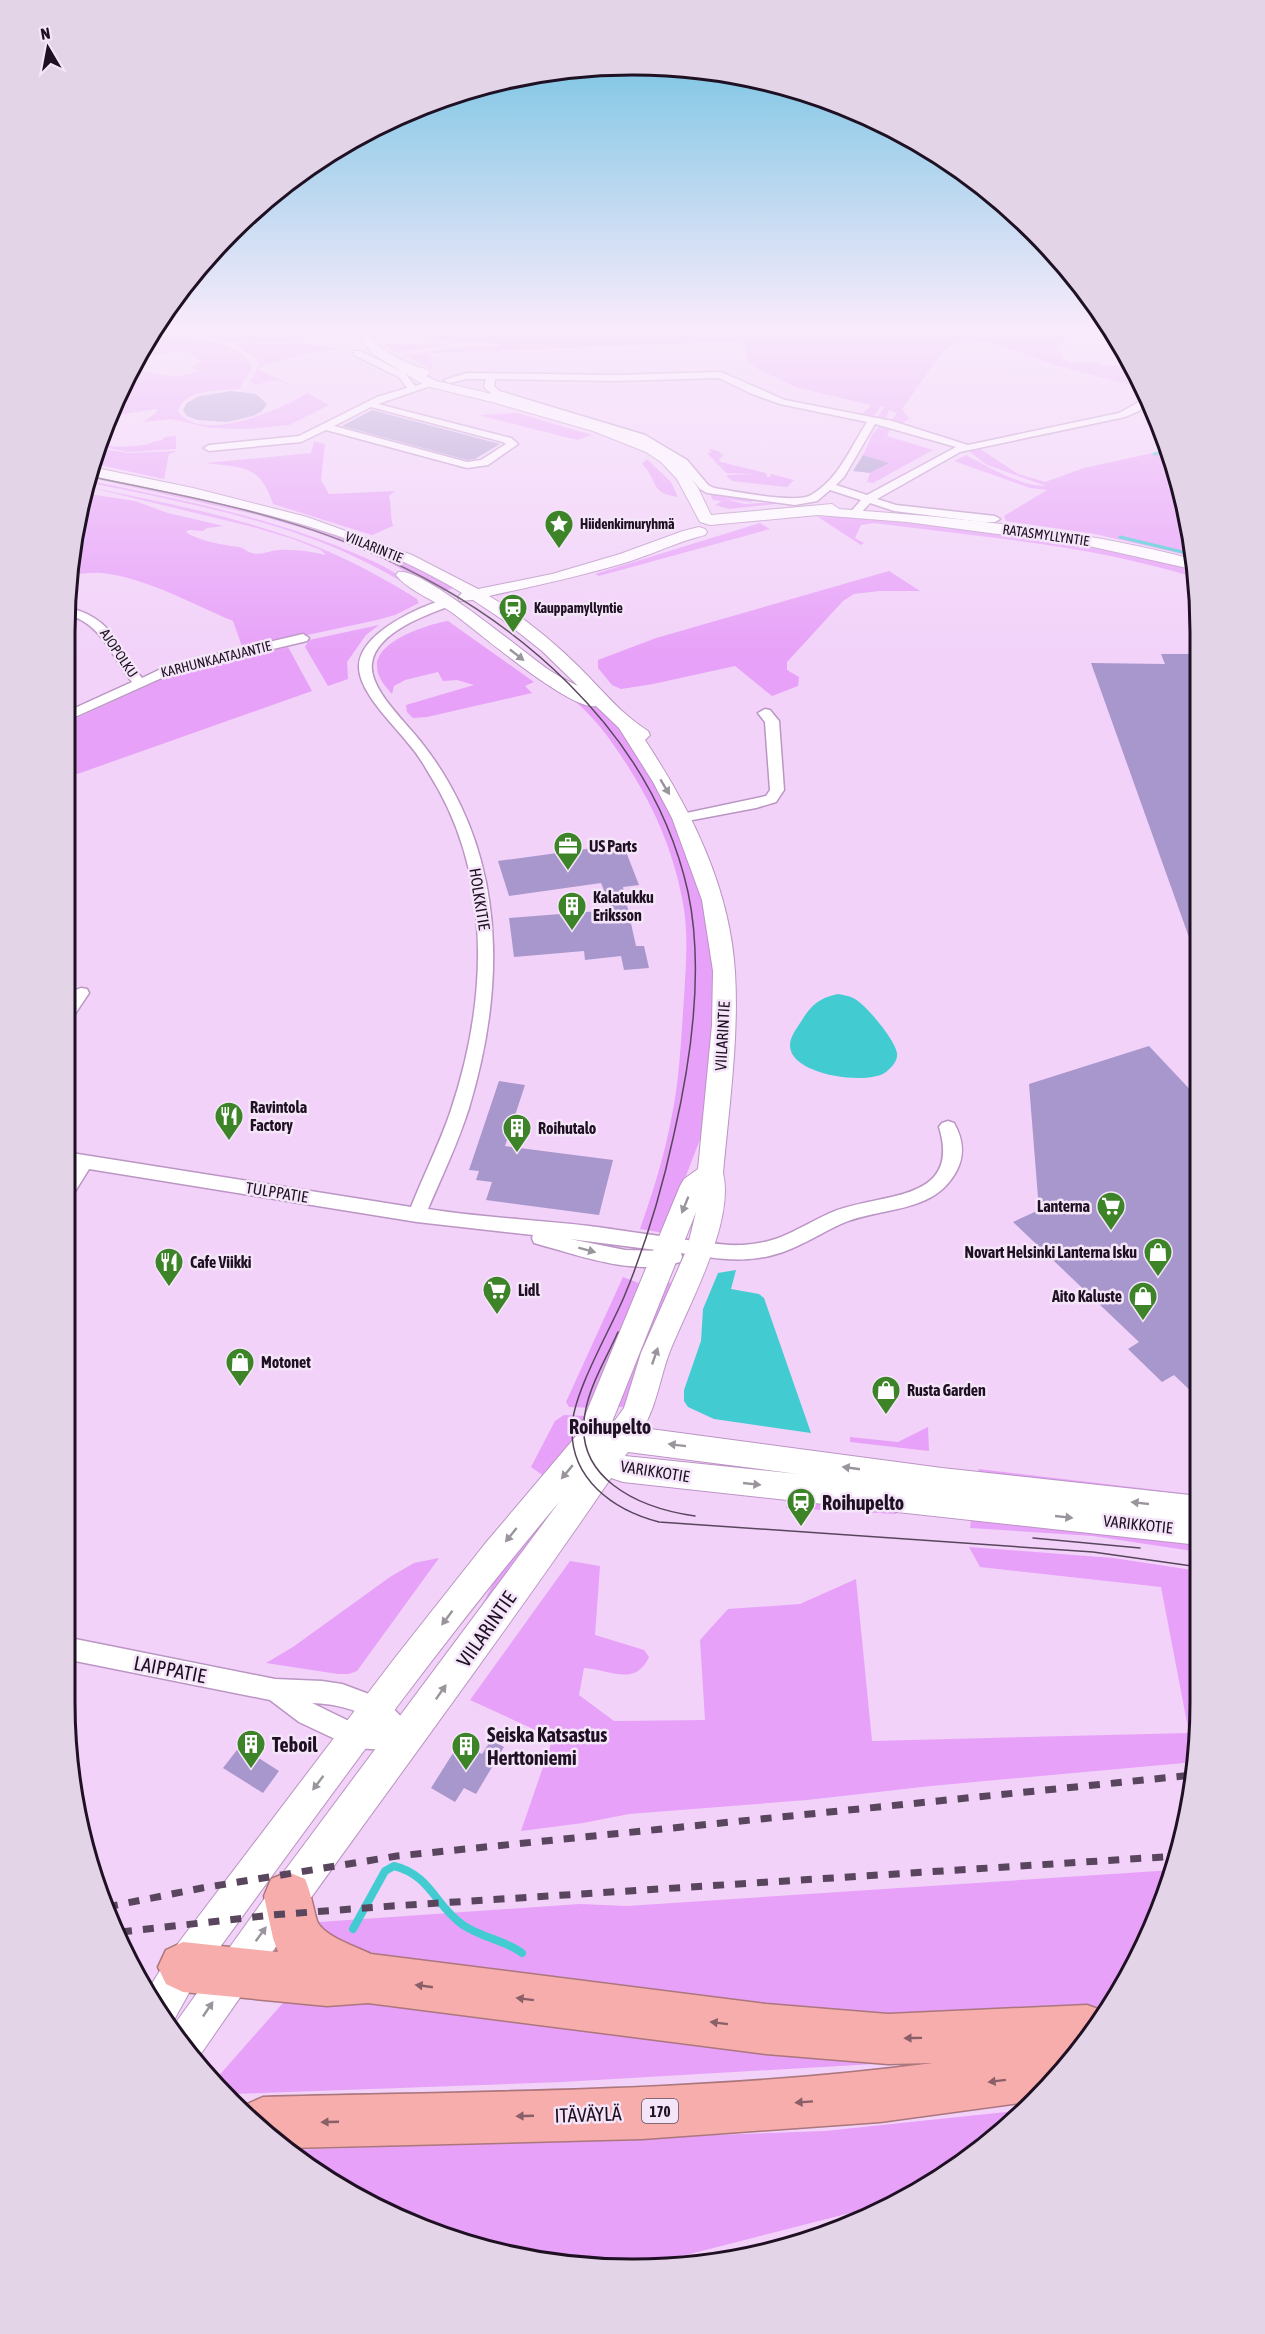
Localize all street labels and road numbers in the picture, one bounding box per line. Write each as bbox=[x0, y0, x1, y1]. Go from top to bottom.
street label: RATASMYLLYNTIE bbox=[1002, 521, 1090, 549]
street label: VIILARINTIE bbox=[343, 528, 405, 566]
street label: AJOPOLKU bbox=[97, 626, 141, 680]
street label: KARHUNKAATAJANTIE bbox=[159, 638, 273, 680]
street label: HOLKKITIE bbox=[466, 867, 494, 931]
street label: VIILARINTIE bbox=[711, 1001, 733, 1071]
street label: TULPPATIE bbox=[245, 1178, 310, 1206]
street label: VARIKKOTIE bbox=[619, 1457, 691, 1485]
street label: VARIKKOTIE bbox=[1102, 1511, 1174, 1537]
street label: VIILARINTIE bbox=[452, 1586, 521, 1671]
street label: LAIPPATIE bbox=[132, 1651, 208, 1687]
road number: 170 bbox=[642, 2099, 678, 2123]
street label: ITÄVÄYLÄ bbox=[554, 2101, 622, 2127]

